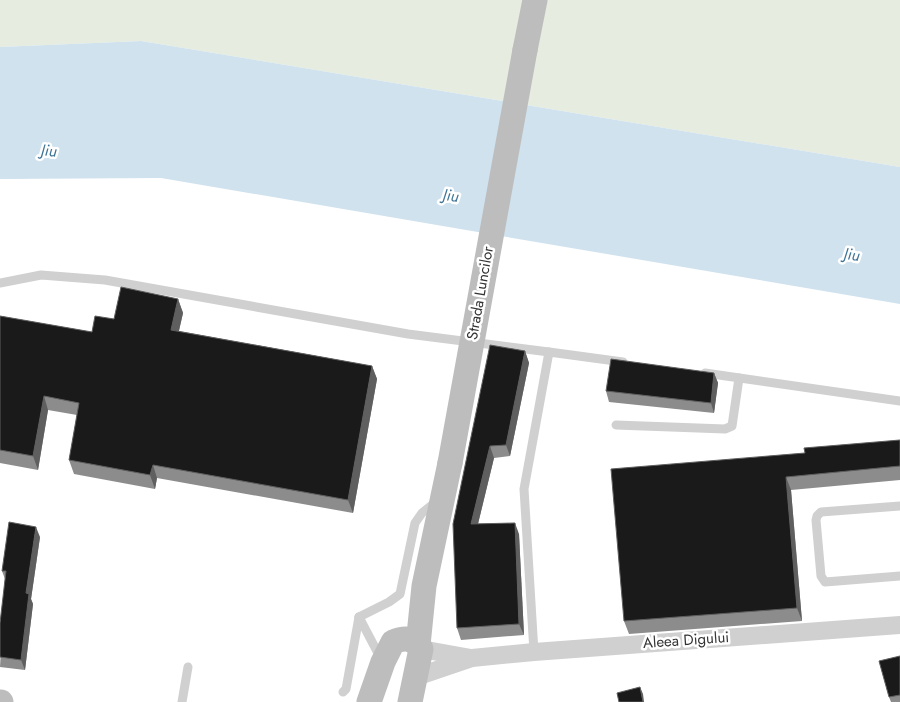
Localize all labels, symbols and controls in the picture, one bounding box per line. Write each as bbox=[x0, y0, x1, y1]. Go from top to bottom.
water label: Jiu bbox=[37, 138, 58, 163]
water label: Jiu bbox=[438, 183, 460, 208]
water label: Jiu bbox=[839, 242, 861, 267]
street label: Strada Luncilor bbox=[461, 244, 499, 341]
street label: Aleea Digului bbox=[642, 626, 730, 654]

